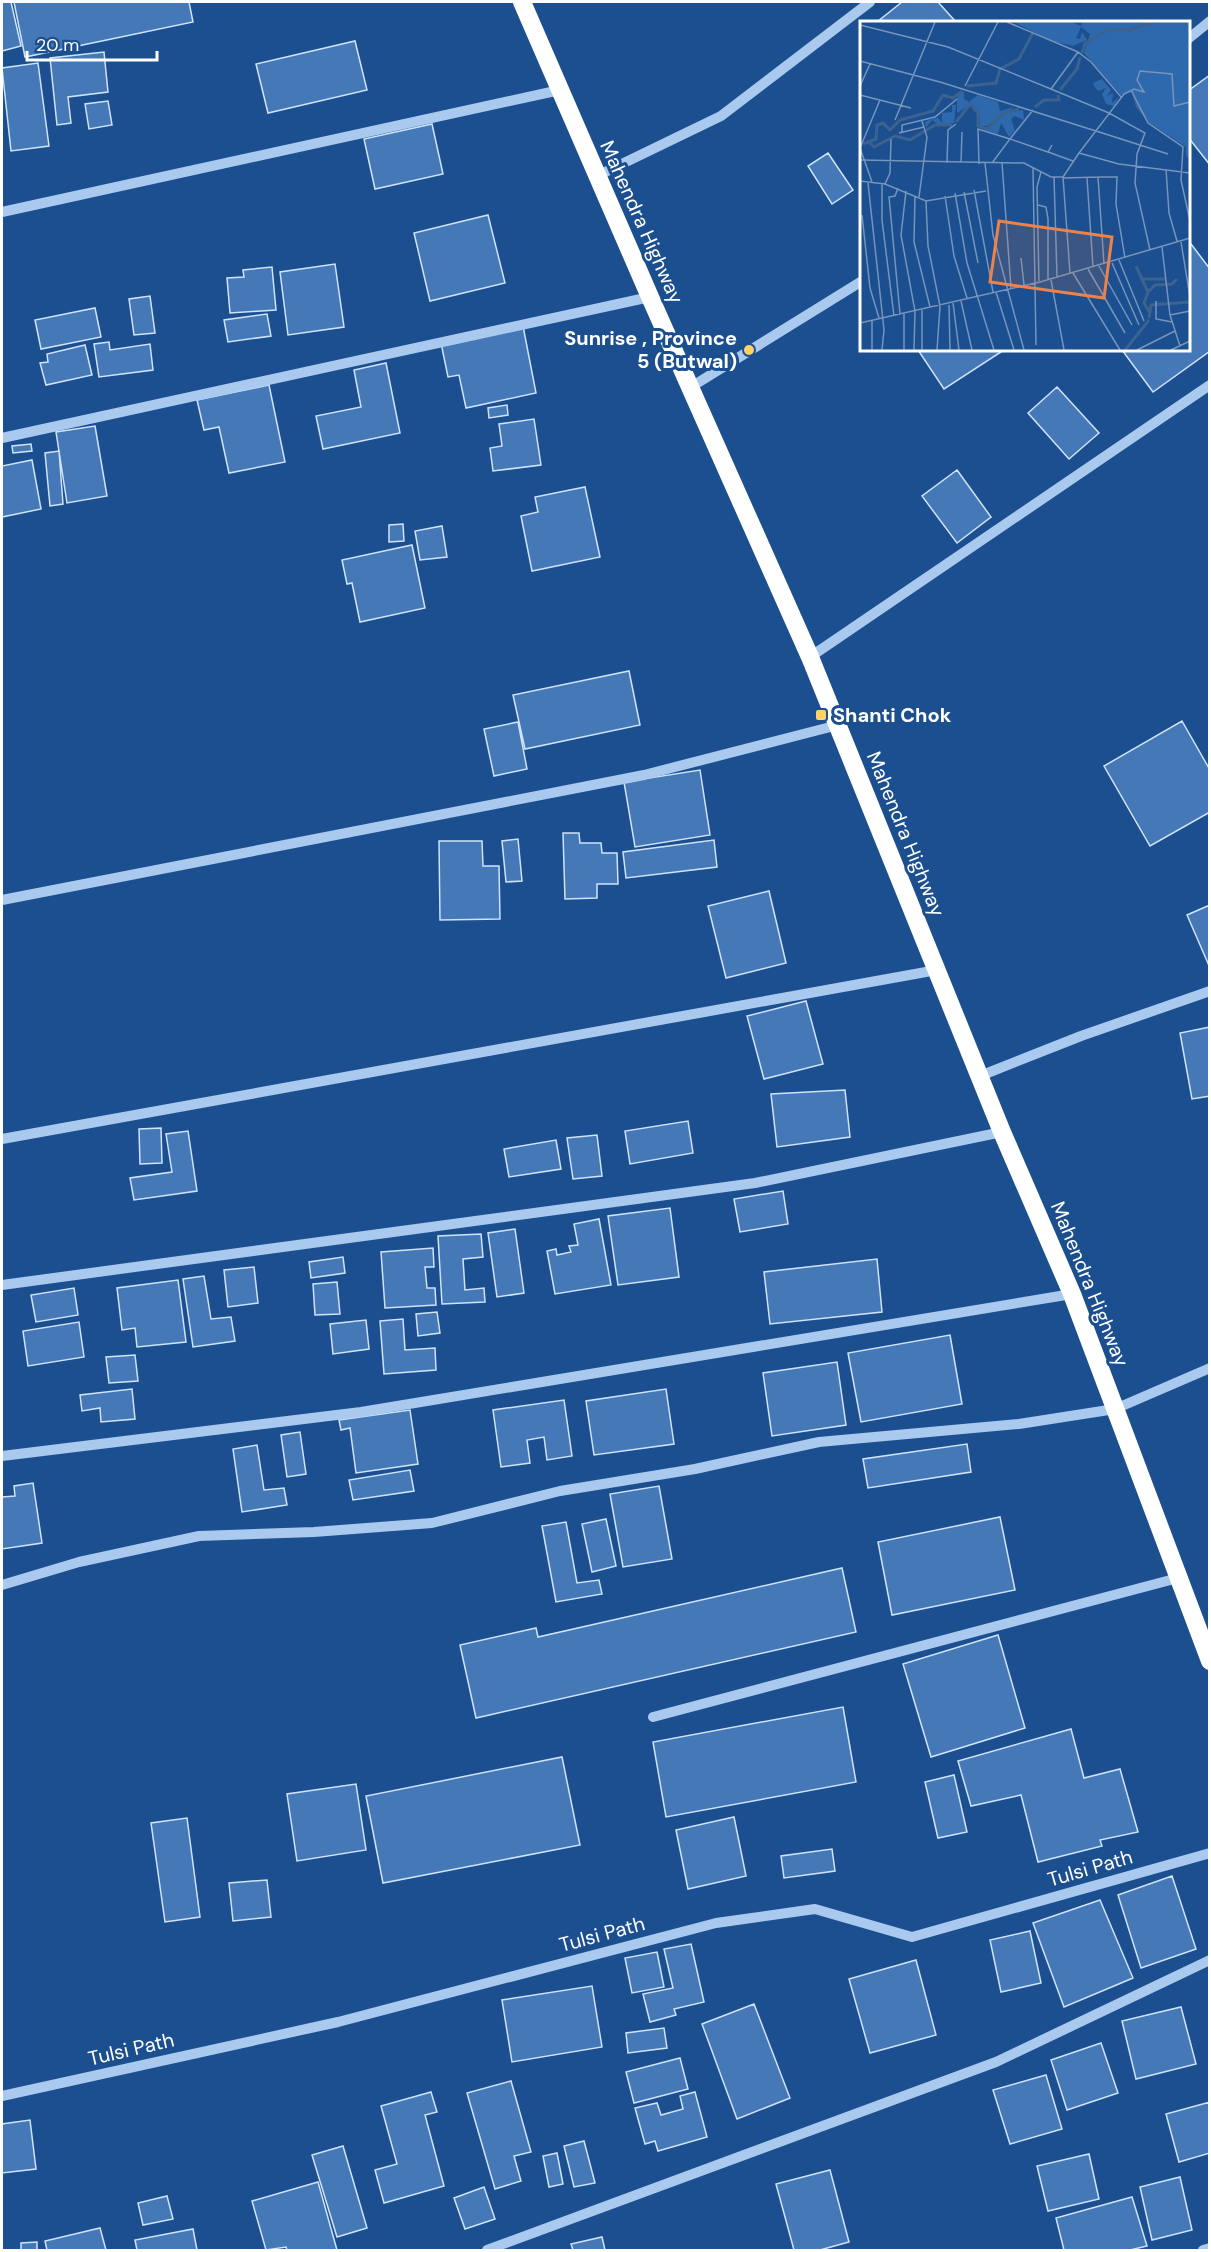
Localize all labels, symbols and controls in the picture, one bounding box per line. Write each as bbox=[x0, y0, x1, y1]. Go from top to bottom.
inset map bbox=[860, 21, 1190, 351]
scale bar bbox=[27, 24, 158, 62]
text: 20 m bbox=[36, 33, 79, 57]
street label: Mahendra Highway bbox=[594, 136, 690, 308]
place label: Sunrise , Province 5 (Butwal) bbox=[564, 325, 737, 374]
marker: Sunrise , Province 5 (Butwal) bbox=[742, 343, 756, 357]
place label: Shanti Chok bbox=[833, 702, 952, 728]
marker: Shanti Chok bbox=[814, 708, 828, 722]
street label: Mahendra Highway bbox=[861, 748, 951, 920]
street label: Mahendra Highway bbox=[1045, 1198, 1135, 1370]
street label: Tulsi Path bbox=[1044, 1843, 1136, 1893]
street label: Tulsi Path bbox=[556, 1910, 648, 1958]
street label: Tulsi Path bbox=[86, 2027, 176, 2071]

